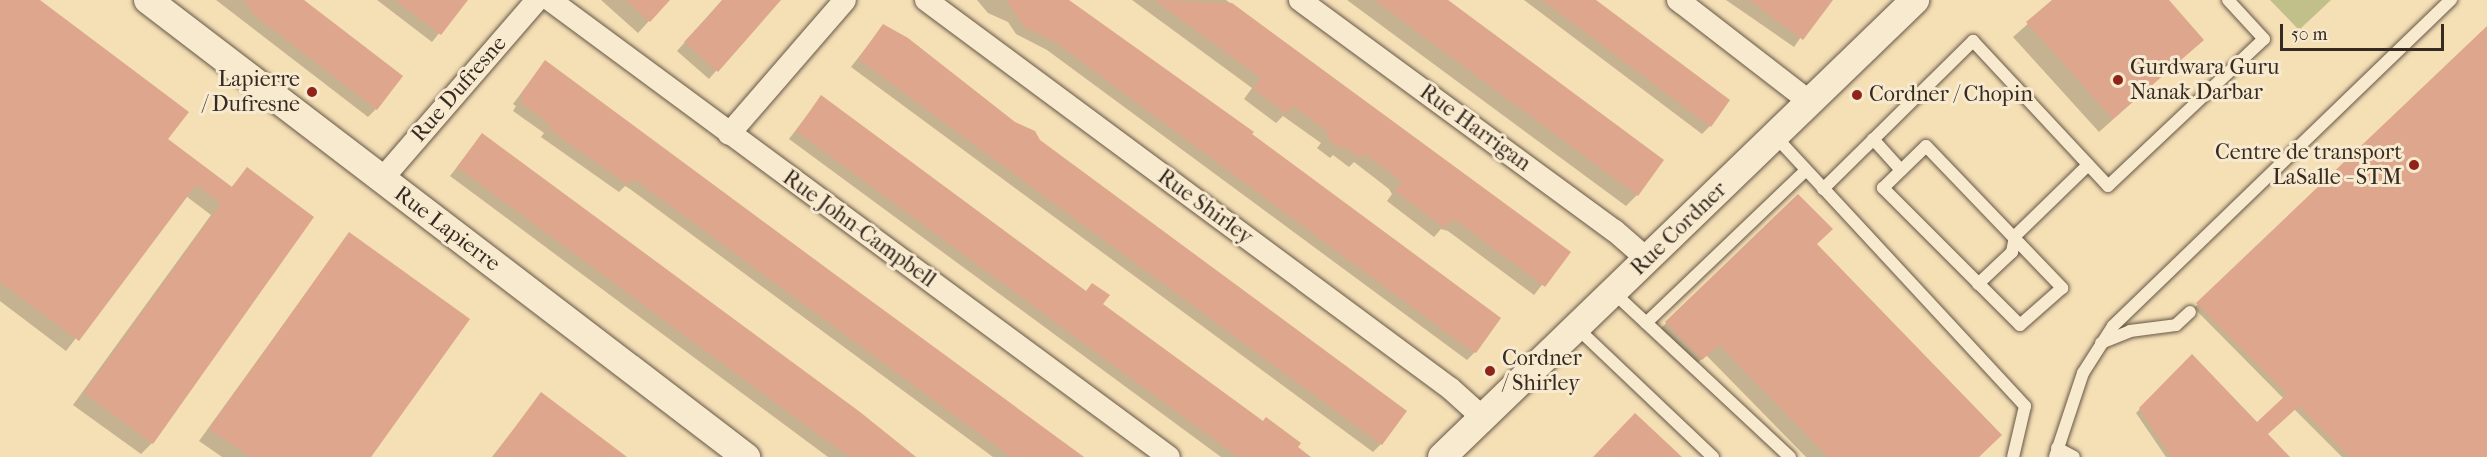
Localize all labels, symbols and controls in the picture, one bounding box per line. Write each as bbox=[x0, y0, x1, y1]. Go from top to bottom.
scale bar bbox=[2283, 12, 2446, 50]
text: 50 m bbox=[2291, 24, 2327, 45]
street label: Rue Dufresne bbox=[406, 31, 512, 147]
place label: Gurdwara Guru Nanak Darbar bbox=[2130, 54, 2279, 106]
place label: Lapierre / Dufresne bbox=[202, 66, 300, 118]
marker: Gurdwara Guru Nanak Darbar bbox=[2111, 73, 2125, 87]
street label: Rue Harrigan bbox=[1414, 79, 1536, 177]
place label: Cordner / Chopin bbox=[1869, 82, 2033, 108]
marker: Lapierre / Dufresne bbox=[305, 85, 319, 99]
marker: Cordner / Chopin bbox=[1850, 88, 1864, 102]
place label: Centre de transport LaSalle - STM bbox=[2215, 139, 2402, 190]
marker: Centre de transport LaSalle - STM bbox=[2407, 158, 2421, 172]
street label: Rue Shirley bbox=[1152, 164, 1258, 250]
street label: Rue John-Campbell bbox=[777, 165, 941, 293]
street label: Rue Cordner bbox=[1625, 177, 1733, 281]
street label: Rue Lapierre bbox=[389, 181, 505, 277]
place label: Cordner / Shirley bbox=[1502, 345, 1582, 396]
marker: Cordner / Shirley bbox=[1483, 364, 1497, 378]

